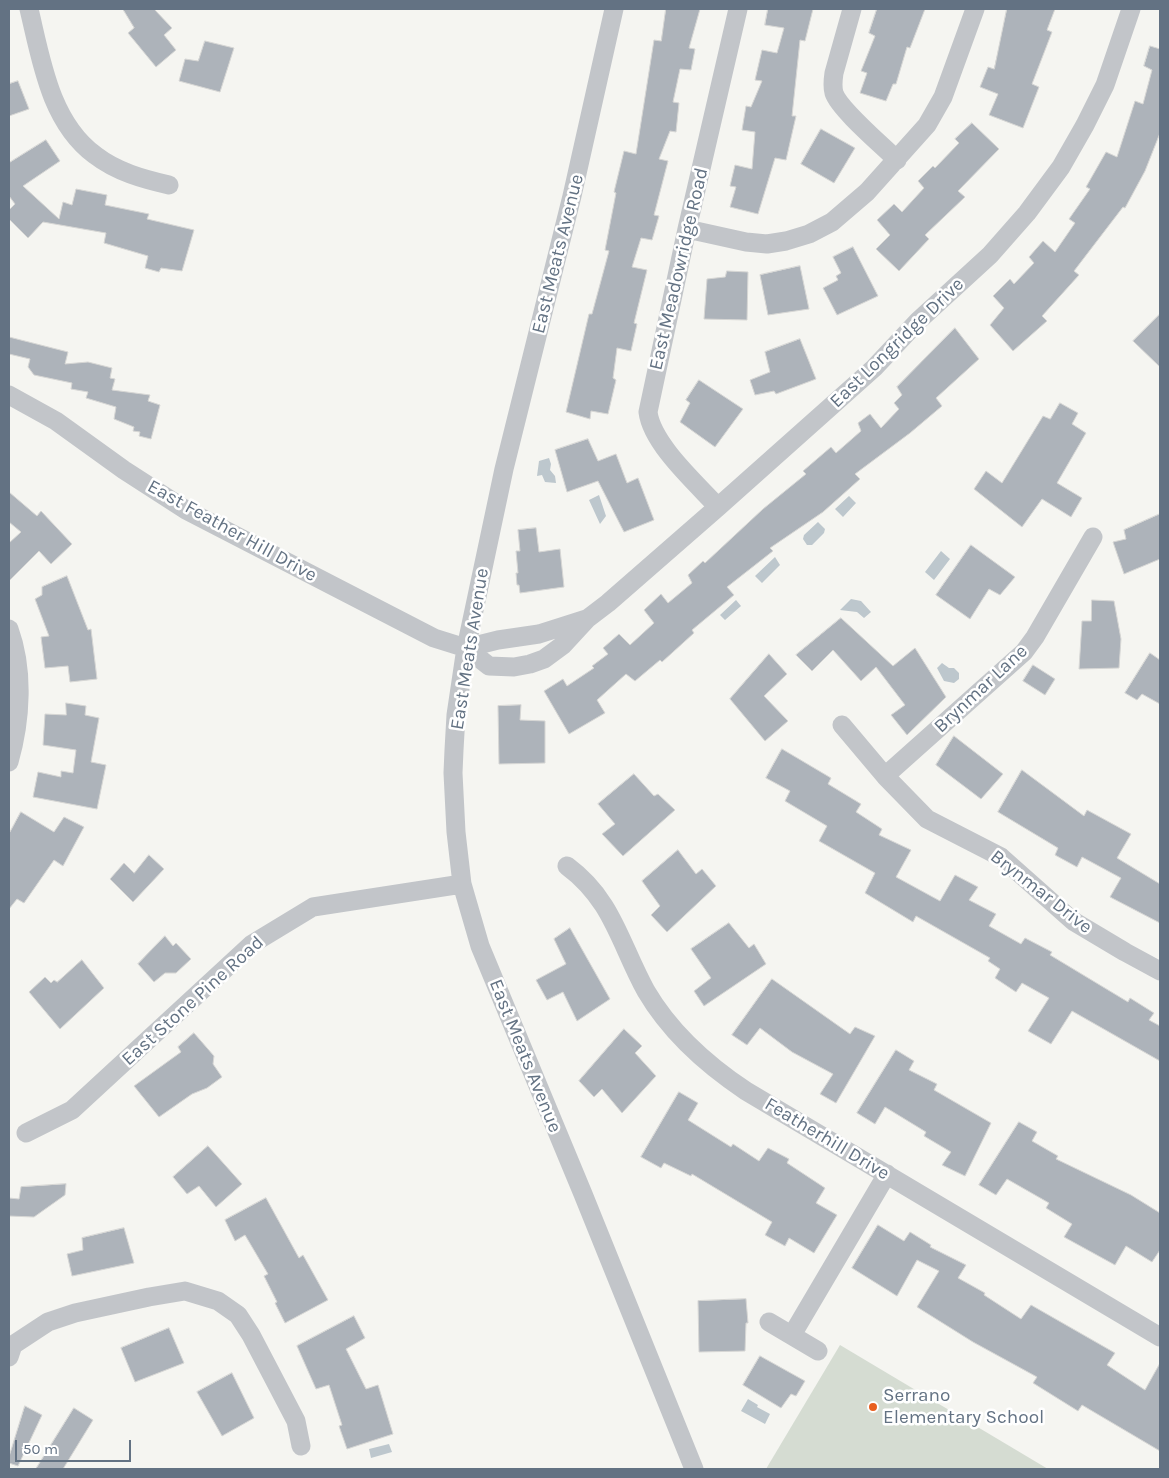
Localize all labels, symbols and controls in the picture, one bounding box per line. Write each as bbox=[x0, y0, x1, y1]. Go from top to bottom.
street label: East Meadowridge Road bbox=[645, 166, 713, 372]
street label: East Meats Avenue bbox=[527, 172, 589, 336]
street label: East Longridge Drive bbox=[825, 273, 969, 413]
street label: East Feather Hill Drive bbox=[143, 475, 321, 587]
street label: East Meats Avenue bbox=[446, 567, 494, 731]
street label: Brynmar Lane bbox=[930, 640, 1032, 738]
street label: Brynmar Drive bbox=[986, 845, 1096, 939]
street label: East Stone Pine Road bbox=[117, 931, 269, 1071]
street label: East Meats Avenue bbox=[484, 976, 566, 1136]
street label: Featherhill Drive bbox=[760, 1093, 894, 1185]
place label: Serrano Elementary School bbox=[883, 1385, 1044, 1429]
marker: Serrano Elementary School bbox=[867, 1401, 879, 1413]
scale bar bbox=[18, 1430, 134, 1462]
text: 50 m bbox=[23, 1440, 58, 1458]

